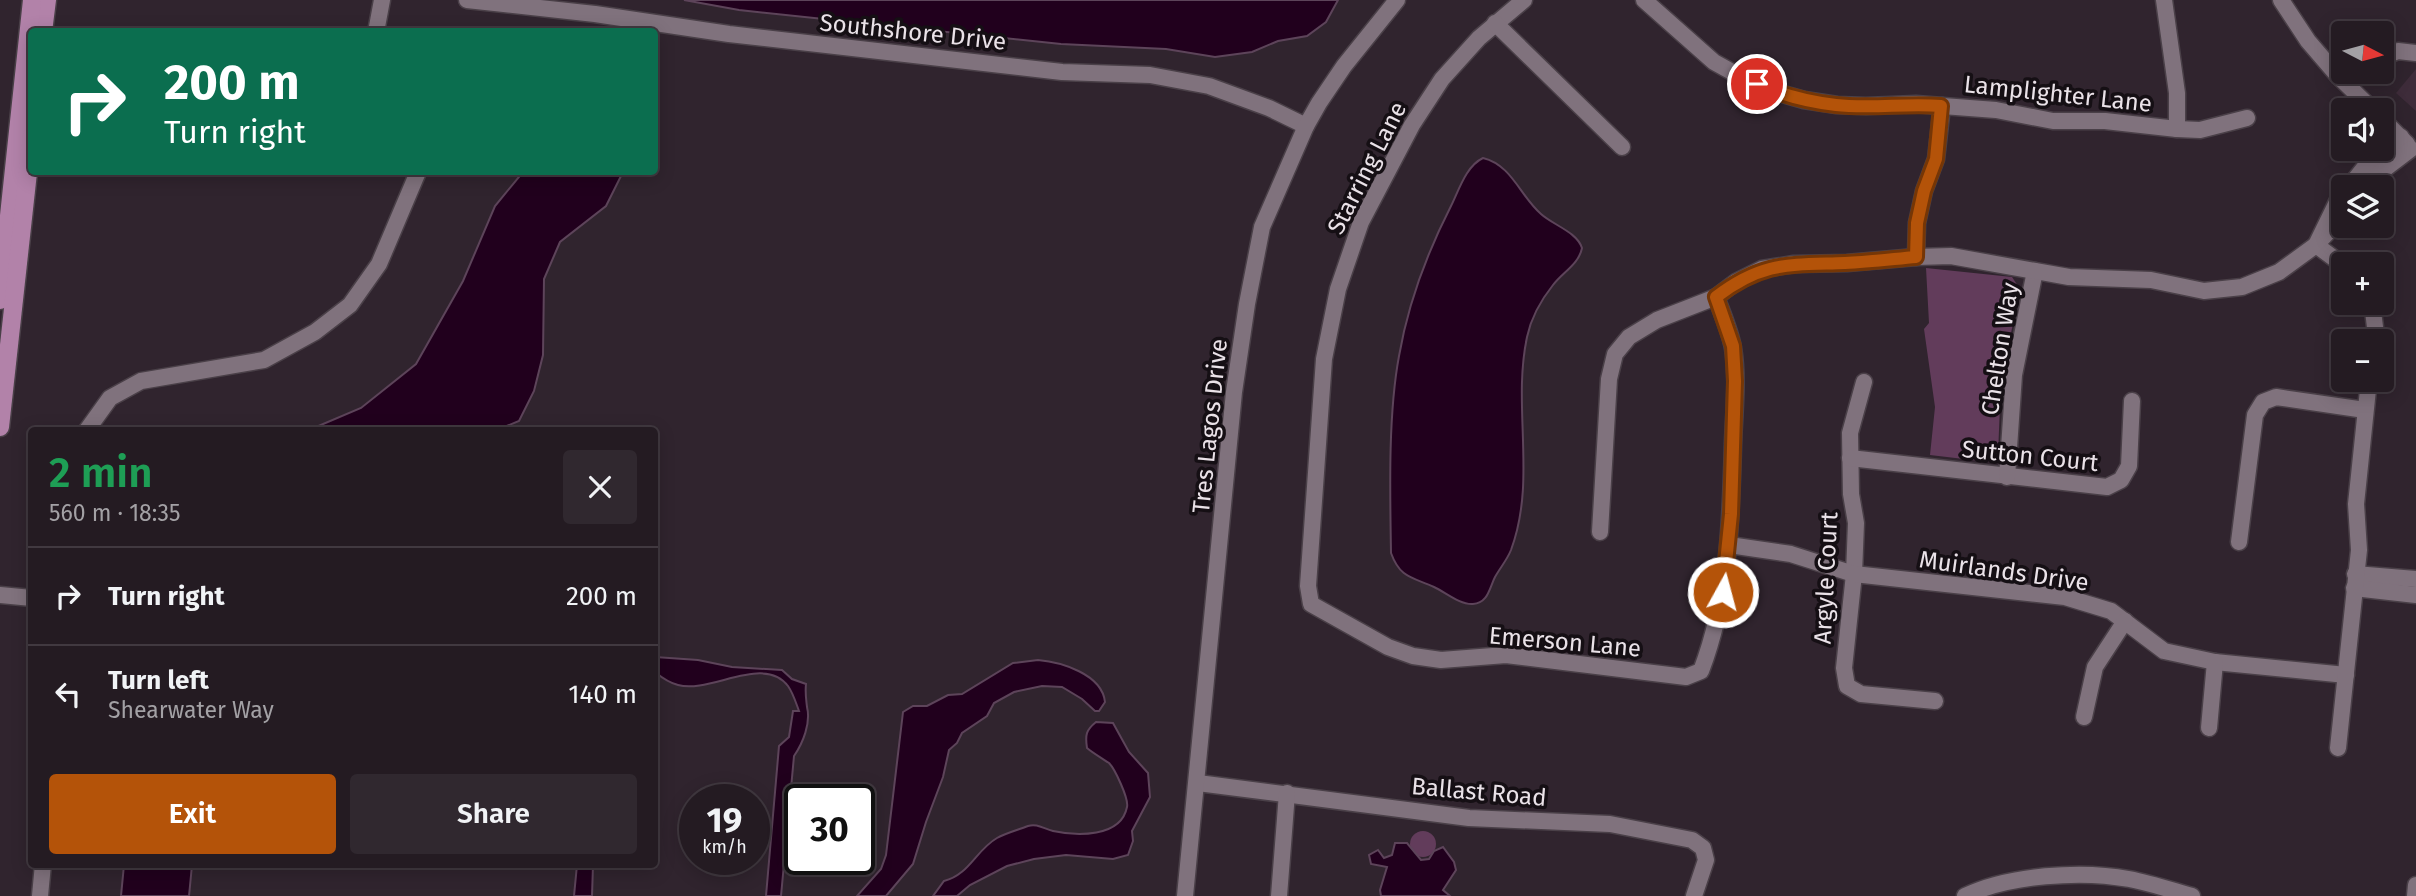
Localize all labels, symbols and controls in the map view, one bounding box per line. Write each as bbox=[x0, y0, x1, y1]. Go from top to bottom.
street label: Southshore Drive bbox=[818, 8, 1008, 56]
north arrow bbox=[2331, 21, 2394, 84]
map controls bbox=[2331, 21, 2394, 392]
text: 200 m bbox=[164, 53, 300, 112]
pin bbox=[1727, 54, 1787, 114]
icon: right bbox=[49, 56, 140, 147]
icon: arrive bbox=[1738, 65, 1776, 103]
street label: Lamplighter Lane bbox=[1963, 70, 2153, 118]
street label: Starring Lane bbox=[1322, 97, 1412, 239]
button: sound bbox=[2331, 98, 2394, 161]
text: Turn right bbox=[164, 113, 306, 151]
button: layers bbox=[2331, 175, 2394, 238]
button: + bbox=[2331, 252, 2394, 315]
street label: Chelton Way bbox=[1976, 281, 2024, 417]
button: − bbox=[2331, 329, 2394, 392]
street label: Tres Lagos Drive bbox=[1187, 337, 1233, 515]
street label: Sutton Court bbox=[1960, 435, 2100, 477]
text: 2 min bbox=[49, 448, 153, 498]
button: close bbox=[563, 450, 637, 524]
text: 560 m · 18:35 bbox=[49, 499, 181, 527]
street label: Argyle Court bbox=[1809, 511, 1843, 645]
street label: Muirlands Drive bbox=[1917, 545, 2091, 597]
position arrow bbox=[1686, 555, 1760, 629]
icon: right bbox=[49, 577, 87, 615]
text: Turn right bbox=[108, 581, 225, 612]
text: 200 m bbox=[566, 581, 637, 612]
street label: Emerson Lane bbox=[1488, 621, 1642, 663]
text: Turn left bbox=[108, 665, 209, 696]
icon: left bbox=[49, 675, 87, 713]
text: 140 m bbox=[568, 679, 637, 710]
text: Shearwater Way bbox=[108, 696, 274, 724]
street label: Ballast Road bbox=[1410, 772, 1548, 812]
button: Exit bbox=[49, 774, 336, 854]
button: Share bbox=[350, 774, 637, 854]
speed limit sign: 30 bbox=[784, 784, 875, 875]
text: 19 bbox=[707, 799, 742, 841]
text: km/h bbox=[702, 836, 747, 858]

